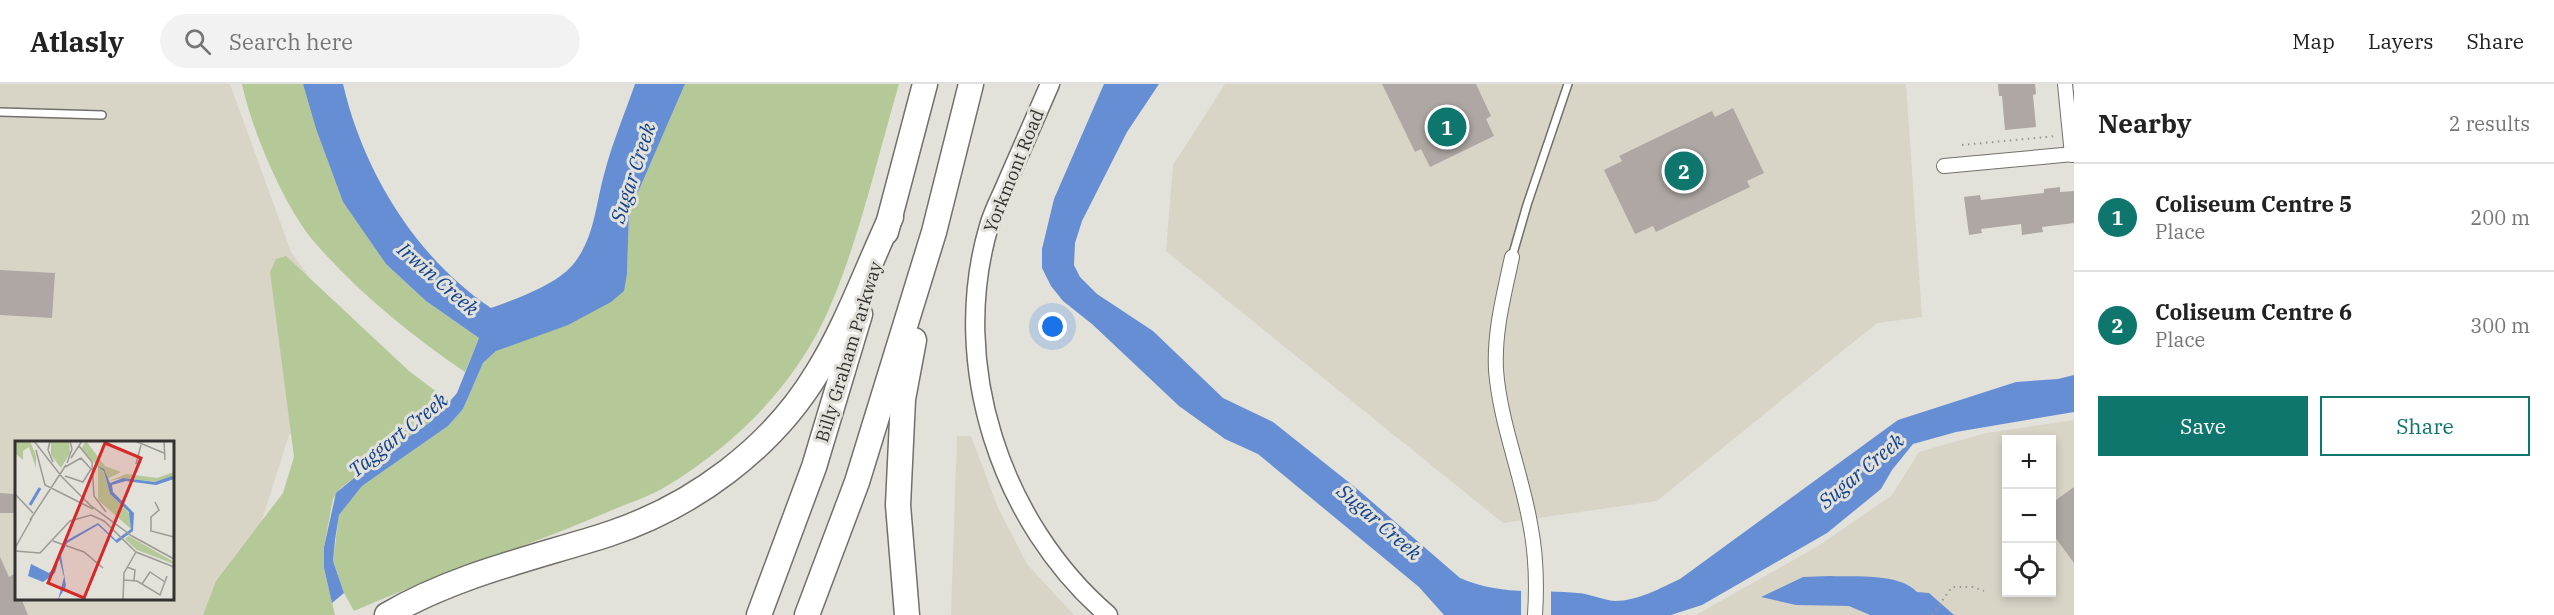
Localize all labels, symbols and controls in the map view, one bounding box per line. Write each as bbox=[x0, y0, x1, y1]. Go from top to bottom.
search box bbox=[160, 14, 580, 68]
text: Atlasly bbox=[30, 23, 124, 60]
icon: search bbox=[181, 25, 214, 58]
text: Search here bbox=[229, 27, 353, 56]
text: Map bbox=[2292, 27, 2335, 55]
text: Layers bbox=[2368, 27, 2434, 55]
text: Share bbox=[2467, 27, 2524, 55]
pin: 1 bbox=[1428, 104, 1466, 150]
street label: Yorkmont Road bbox=[978, 106, 1049, 236]
text: Nearby bbox=[2098, 106, 2192, 140]
text: 2 results bbox=[2449, 110, 2530, 137]
water label: Sugar Creek bbox=[603, 119, 662, 227]
pin: 2 bbox=[1664, 148, 1704, 194]
text: Coliseum Centre 5 bbox=[2155, 189, 2352, 218]
text: 1 bbox=[2112, 204, 2124, 231]
text: 200 m bbox=[2470, 204, 2530, 231]
text: Place bbox=[2155, 218, 2205, 245]
water label: Irwin Creek bbox=[391, 235, 485, 322]
street label: Billy Graham Parkway bbox=[810, 258, 887, 445]
text: Coliseum Centre 6 bbox=[2155, 297, 2352, 326]
your location bbox=[1038, 312, 1067, 341]
text: 2 bbox=[2112, 312, 2124, 339]
text: 300 m bbox=[2470, 312, 2530, 339]
text: Place bbox=[2155, 326, 2205, 353]
water label: Taggart Creek bbox=[342, 386, 453, 483]
button: Save bbox=[2098, 396, 2308, 456]
button: Share bbox=[2320, 396, 2530, 456]
water label: Sugar Creek bbox=[1811, 427, 1909, 515]
map controls bbox=[2002, 435, 2056, 597]
button: + bbox=[2002, 435, 2056, 489]
inset map bbox=[15, 441, 174, 600]
water label: Sugar Creek bbox=[1330, 477, 1428, 566]
button: − bbox=[2002, 489, 2056, 543]
button: locate bbox=[2002, 543, 2056, 597]

